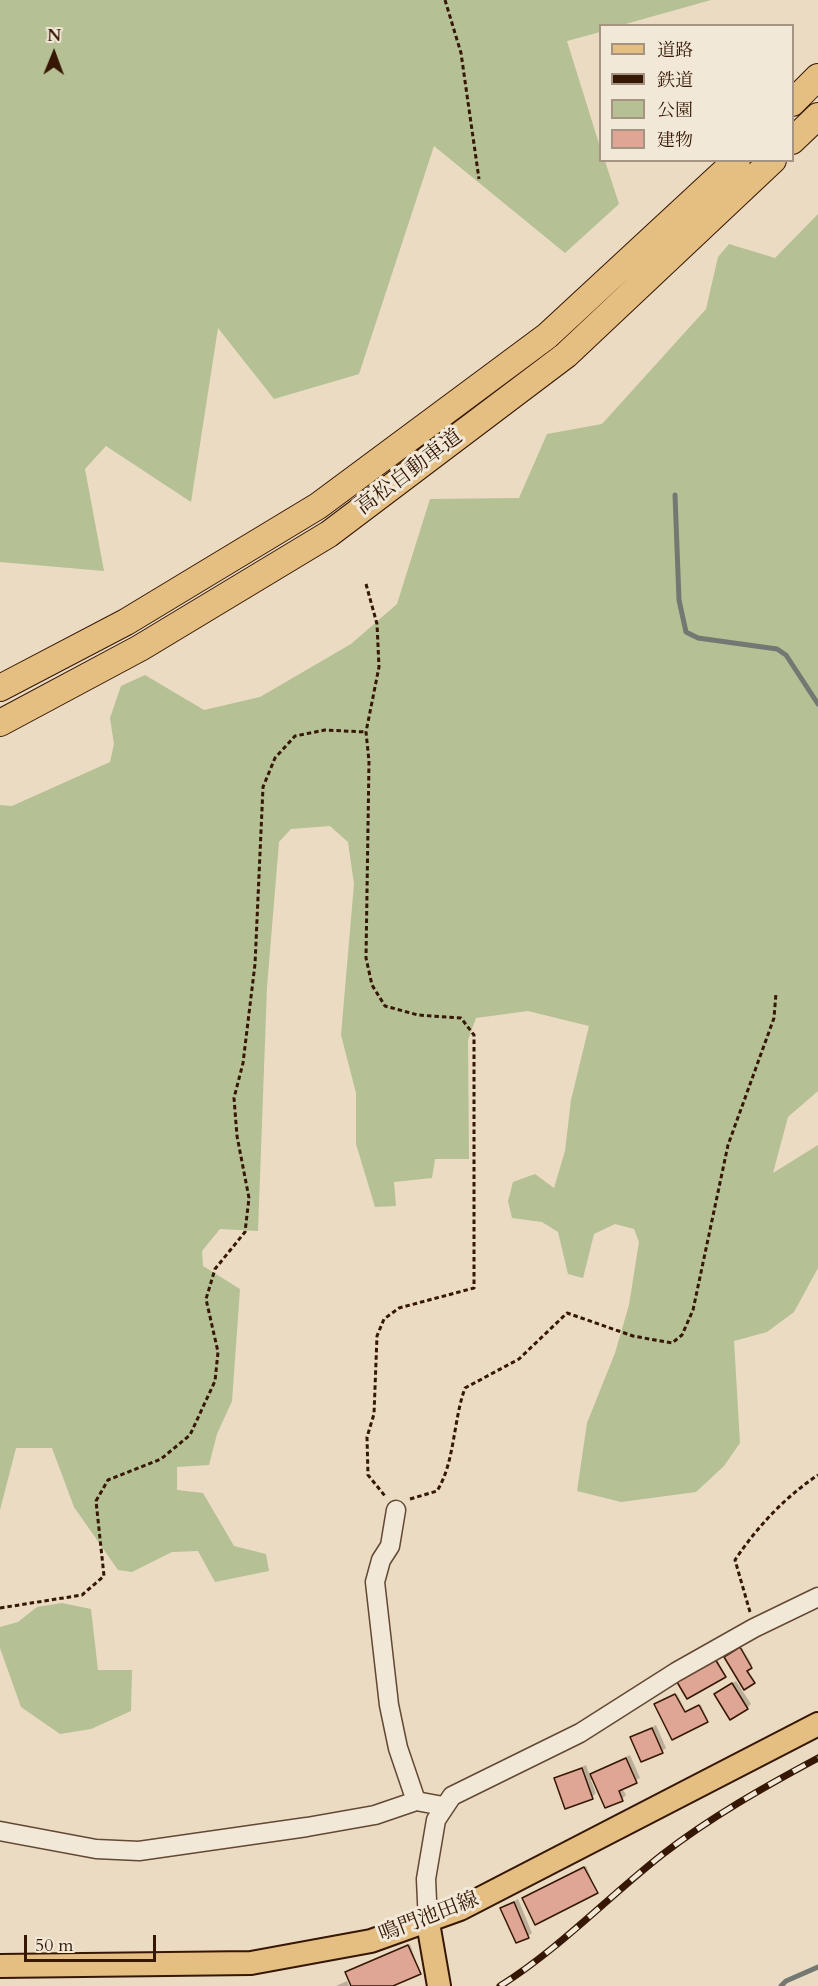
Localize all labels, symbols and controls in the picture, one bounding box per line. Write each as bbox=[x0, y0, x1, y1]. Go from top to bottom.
north arrow bbox=[24, 24, 84, 84]
legend bbox=[599, 24, 794, 162]
text: N bbox=[47, 25, 61, 47]
text: 道路 bbox=[657, 38, 693, 63]
text: 鉄道 bbox=[657, 68, 693, 93]
text: 公園 bbox=[657, 98, 693, 123]
text: 建物 bbox=[657, 128, 693, 153]
street label: 高松自動車道 bbox=[352, 425, 468, 521]
street label: 鳴門池田線 bbox=[375, 1887, 483, 1949]
scale bar bbox=[27, 1923, 159, 1961]
text: 50 m bbox=[35, 1933, 74, 1958]

